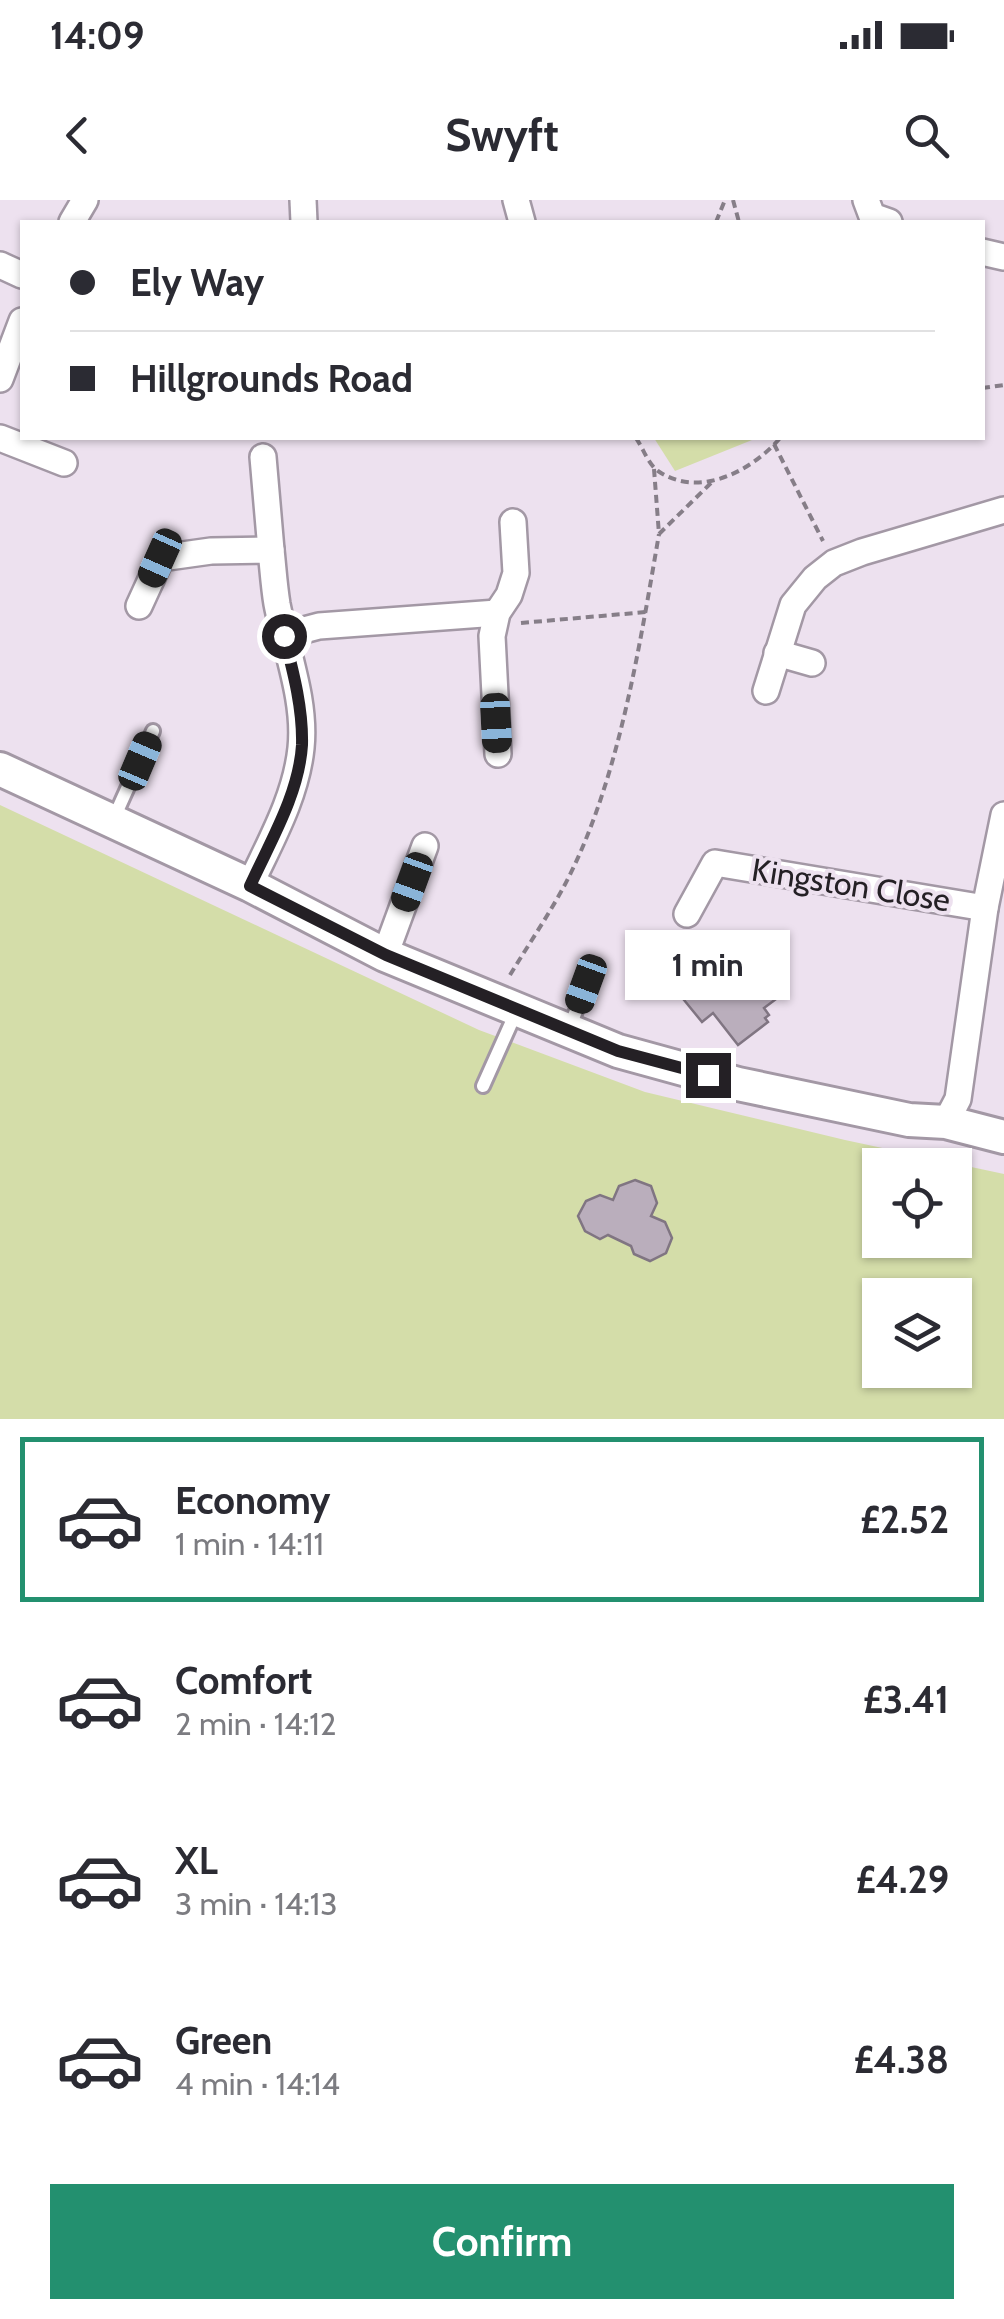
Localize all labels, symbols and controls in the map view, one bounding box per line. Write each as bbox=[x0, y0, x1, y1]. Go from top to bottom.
text: 14:09 bbox=[50, 12, 144, 59]
icon: back bbox=[50, 108, 105, 163]
text: Swyft bbox=[445, 108, 559, 162]
icon: search bbox=[899, 108, 954, 163]
text: Ely Way bbox=[130, 259, 264, 306]
text: Hillgrounds Road bbox=[130, 355, 413, 402]
car bbox=[134, 524, 186, 592]
route start bbox=[262, 614, 307, 659]
car bbox=[479, 692, 513, 754]
car bbox=[114, 728, 166, 794]
car bbox=[388, 849, 436, 915]
street label: Kingston Close bbox=[749, 850, 953, 919]
callout: 1 min bbox=[626, 930, 790, 1000]
text: 1 min bbox=[671, 945, 744, 984]
car bbox=[562, 951, 610, 1017]
route end bbox=[686, 1053, 731, 1098]
map controls bbox=[862, 1148, 972, 1388]
button: locate bbox=[862, 1148, 972, 1258]
button: layers bbox=[862, 1278, 972, 1388]
icon: car bbox=[55, 1475, 145, 1565]
text: Economy bbox=[175, 1477, 330, 1524]
text: £2.52 bbox=[860, 1496, 949, 1543]
text: 1 min · 14:11 bbox=[175, 1524, 324, 1563]
icon: car bbox=[55, 1655, 145, 1745]
text: Comfort bbox=[175, 1657, 312, 1704]
text: £3.41 bbox=[863, 1676, 949, 1723]
text: 2 min · 14:12 bbox=[175, 1704, 337, 1743]
icon: car bbox=[55, 1835, 145, 1925]
text: XL bbox=[175, 1837, 218, 1884]
text: £4.29 bbox=[856, 1856, 949, 1903]
text: 3 min · 14:13 bbox=[175, 1884, 338, 1923]
icon: car bbox=[55, 2015, 145, 2105]
text: Green bbox=[175, 2017, 272, 2064]
text: £4.38 bbox=[854, 2036, 949, 2083]
text: 4 min · 14:14 bbox=[175, 2064, 340, 2103]
button: Confirm bbox=[50, 2184, 954, 2299]

